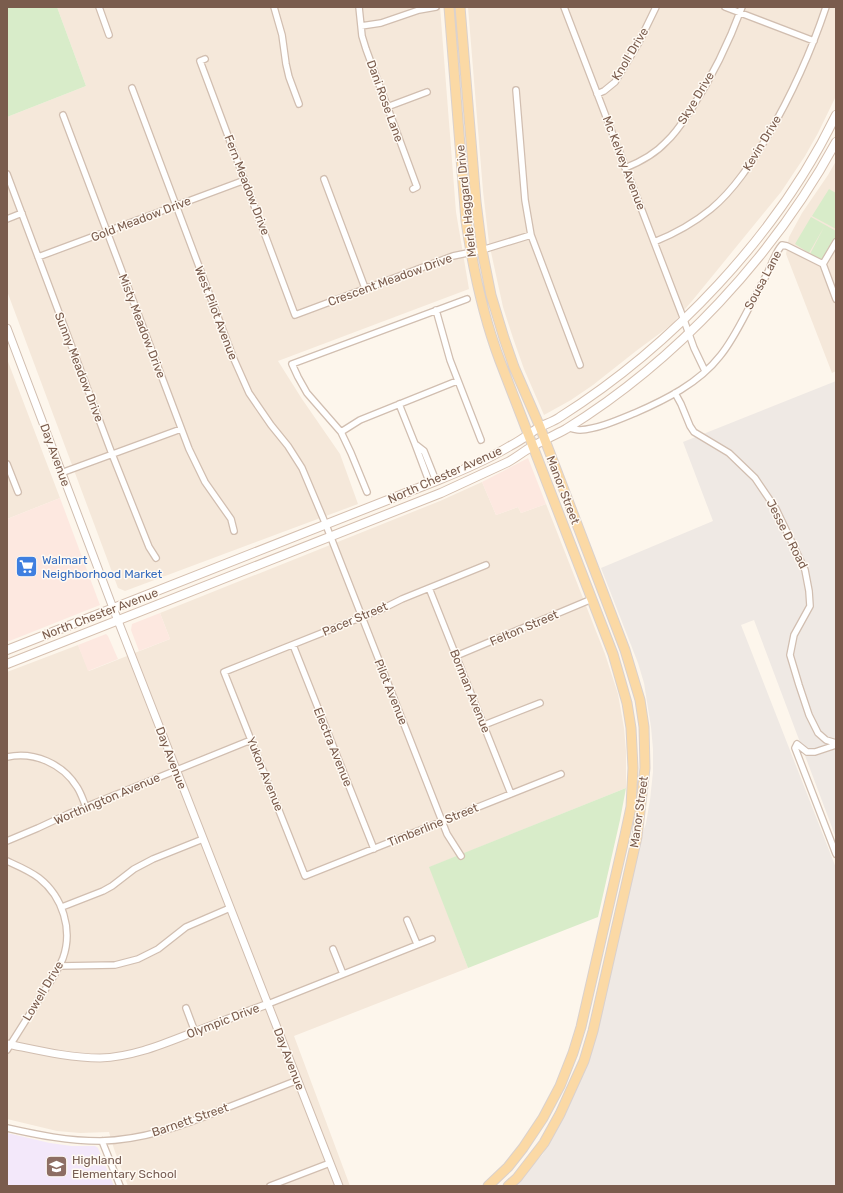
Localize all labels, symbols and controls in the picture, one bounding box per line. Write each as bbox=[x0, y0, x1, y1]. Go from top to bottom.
street label: Knoll Drive bbox=[609, 25, 651, 83]
street label: Dani Rose Lane bbox=[364, 58, 406, 144]
street label: Skye Drive bbox=[675, 69, 717, 127]
street label: Kevin Drive bbox=[740, 113, 784, 173]
street label: Mc Kelvey Avenue bbox=[600, 114, 648, 212]
street label: Fern Meadow Drive bbox=[221, 133, 273, 237]
street label: Merle Haggard Drive bbox=[453, 144, 479, 258]
street label: Gold Meadow Drive bbox=[89, 193, 193, 245]
street label: Sousa Lane bbox=[742, 248, 784, 312]
street label: Crescent Meadow Drive bbox=[326, 251, 454, 309]
street label: West Pilot Avenue bbox=[192, 264, 240, 362]
street label: Misty Meadow Drive bbox=[116, 272, 168, 380]
street label: Sunny Meadow Drive bbox=[52, 310, 106, 424]
street label: Day Avenue bbox=[37, 422, 73, 489]
street label: North Chester Avenue bbox=[386, 443, 504, 506]
street label: Manor Street bbox=[544, 454, 583, 527]
street label: Jesse D Road bbox=[764, 497, 810, 571]
place label: Walmart Neighborhood Market bbox=[42, 553, 162, 581]
supermarket icon: Walmart Neighborhood Market bbox=[14, 554, 40, 580]
street label: North Chester Avenue bbox=[40, 585, 160, 643]
street label: Pacer Street bbox=[320, 599, 390, 639]
street label: Felton Street bbox=[488, 607, 561, 649]
street label: Borman Avenue bbox=[447, 647, 493, 735]
street label: Pilot Avenue bbox=[371, 657, 411, 727]
street label: Electra Avenue bbox=[311, 705, 355, 789]
street label: Day Avenue bbox=[153, 725, 189, 791]
street label: Yukon Avenue bbox=[244, 735, 286, 813]
street label: Worthington Avenue bbox=[52, 770, 162, 828]
street label: Manor Street bbox=[627, 775, 651, 849]
street label: Timberline Street bbox=[386, 800, 481, 850]
street label: Lowell Drive bbox=[20, 958, 66, 1023]
street label: Olympic Drive bbox=[185, 1001, 262, 1041]
street label: Day Avenue bbox=[271, 1026, 307, 1092]
street label: Barnett Street bbox=[150, 1100, 230, 1140]
place label: Highland Elementary School bbox=[72, 1153, 177, 1181]
school or university icon: Highland Elementary School bbox=[44, 1154, 70, 1180]

